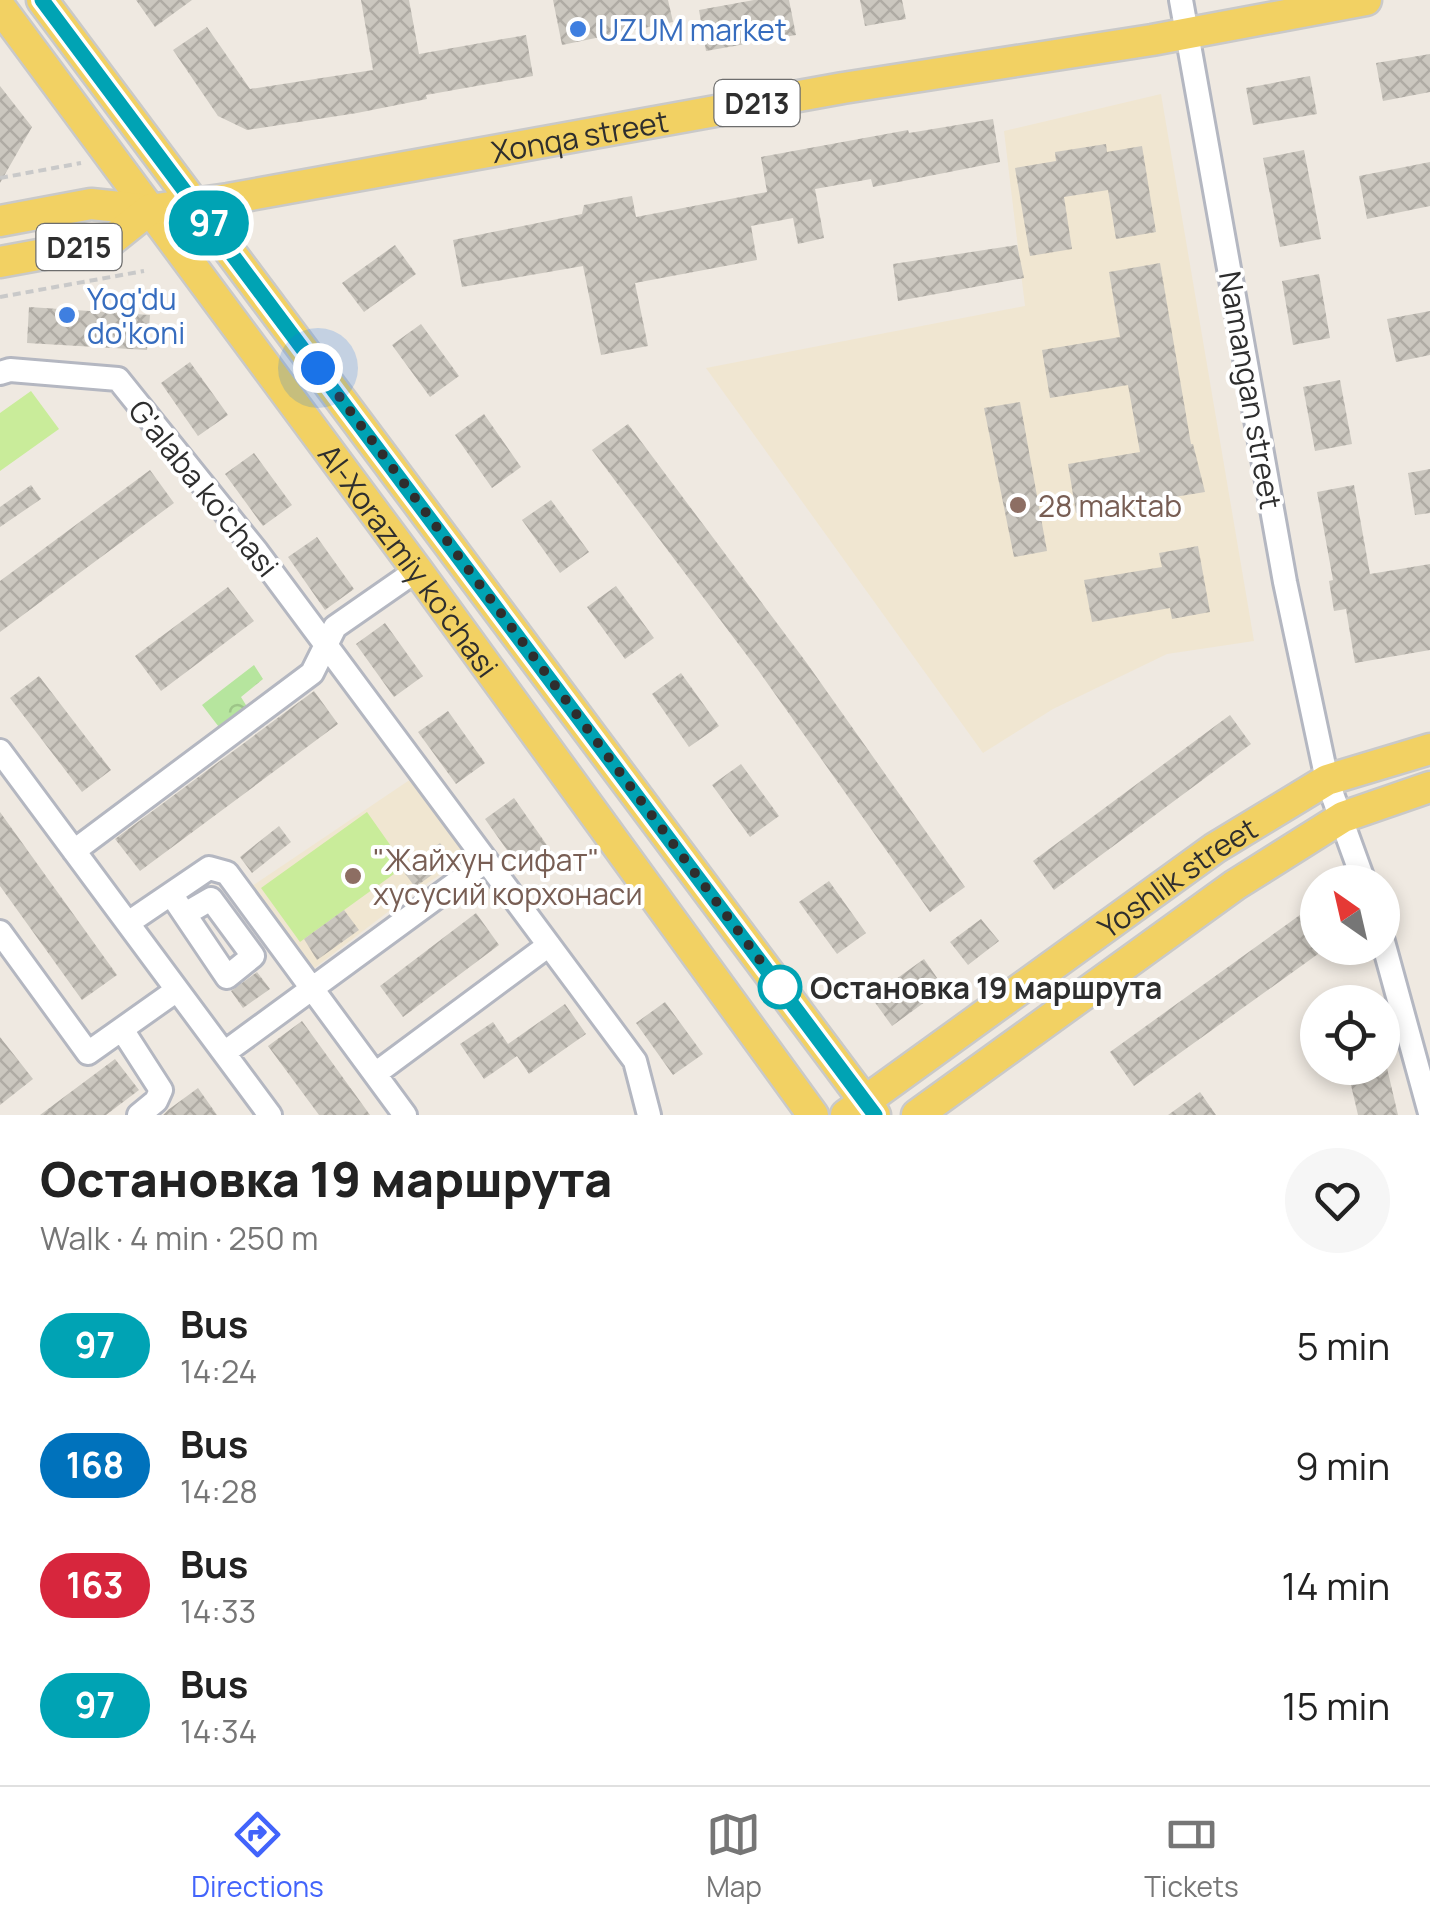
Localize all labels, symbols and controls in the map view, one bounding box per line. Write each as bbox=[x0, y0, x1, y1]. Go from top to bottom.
place label: UZUM market bbox=[598, 9, 787, 50]
marker: UZUM market bbox=[567, 18, 589, 40]
road number: D213 bbox=[714, 80, 800, 126]
street label: Xonqa street bbox=[488, 99, 671, 172]
line badge: 97 bbox=[164, 190, 254, 256]
text: 97 bbox=[189, 199, 229, 247]
road number: D215 bbox=[36, 224, 122, 270]
street label: Namangan street bbox=[1210, 268, 1292, 512]
place label: Yog'du do'koni bbox=[87, 278, 185, 353]
marker: Yog'du do'koni bbox=[56, 304, 78, 326]
your location bbox=[293, 343, 343, 393]
street label: G'alaba ko'chasi bbox=[120, 391, 288, 585]
street label: Al-Xorazmiy ko’chasi bbox=[310, 435, 508, 685]
place label: 28 maktab bbox=[1038, 485, 1182, 526]
marker: 28 maktab bbox=[1007, 494, 1029, 516]
street label: Yoshlik street bbox=[1089, 807, 1264, 947]
place label: "Жайхун сифат" хусусий корхонаси bbox=[373, 839, 643, 914]
marker: "Жайхун сифат" хусусий корхонаси bbox=[342, 865, 364, 887]
north arrow bbox=[1300, 865, 1400, 965]
map controls bbox=[1300, 865, 1400, 1085]
marker: Остановка 19 маршрута bbox=[759, 966, 801, 1008]
place label: Остановка 19 маршрута bbox=[810, 967, 1162, 1008]
button: locate bbox=[1300, 985, 1400, 1085]
text: Остановка 19 маршрута bbox=[40, 1146, 612, 1211]
button: heart bbox=[1285, 1148, 1390, 1253]
text: Walk · 4 min · 250 m bbox=[40, 1216, 318, 1260]
text: Bus bbox=[180, 1297, 248, 1349]
text: 5 min bbox=[1297, 1319, 1390, 1371]
text: 97 bbox=[75, 1321, 115, 1369]
text: 14:24 bbox=[180, 1349, 257, 1393]
text: Bus bbox=[180, 1417, 248, 1469]
text: 9 min bbox=[1295, 1439, 1390, 1491]
text: 168 bbox=[66, 1441, 124, 1489]
text: 14:28 bbox=[180, 1469, 258, 1513]
text: Bus bbox=[180, 1537, 248, 1589]
text: 14 min bbox=[1282, 1559, 1390, 1611]
text: 163 bbox=[66, 1561, 124, 1609]
text: 14:33 bbox=[180, 1589, 256, 1633]
text: Bus bbox=[180, 1657, 248, 1709]
text: 15 min bbox=[1282, 1679, 1390, 1731]
text: 97 bbox=[75, 1681, 115, 1729]
text: 14:34 bbox=[180, 1709, 257, 1753]
tab: Directions bbox=[191, 1807, 324, 1905]
tab: Map bbox=[706, 1807, 762, 1905]
tab: Tickets bbox=[1144, 1807, 1239, 1905]

